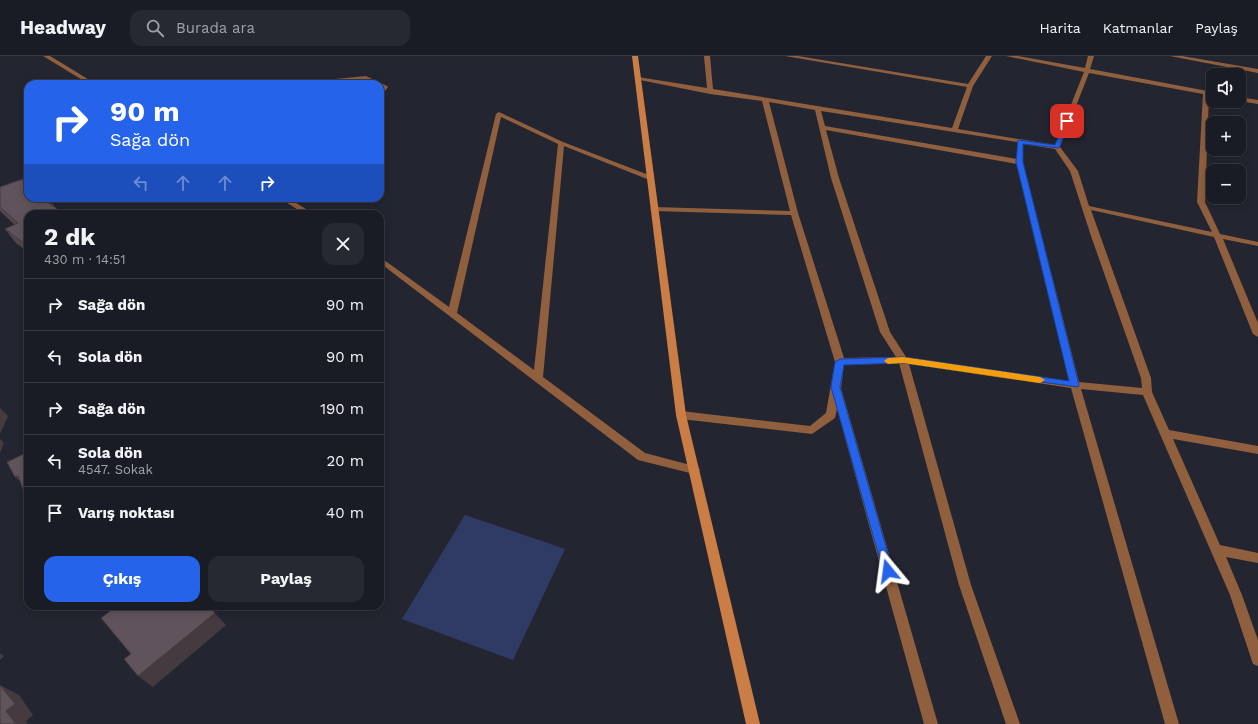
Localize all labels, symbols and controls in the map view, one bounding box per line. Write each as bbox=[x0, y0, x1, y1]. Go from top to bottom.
search box bbox=[130, 10, 410, 46]
text: Headway bbox=[20, 16, 106, 39]
icon: search bbox=[144, 17, 166, 39]
text: Burada ara bbox=[176, 19, 255, 37]
text: Harita bbox=[1039, 20, 1081, 36]
text: Katmanlar bbox=[1103, 20, 1173, 36]
text: Paylaş bbox=[1195, 20, 1238, 36]
map controls bbox=[1206, 68, 1246, 204]
button: sound bbox=[1206, 68, 1246, 108]
text: 90 m bbox=[110, 95, 180, 128]
icon: right bbox=[44, 96, 96, 148]
pin bbox=[1050, 104, 1084, 138]
icon: arrive bbox=[1056, 110, 1078, 132]
button: + bbox=[1206, 116, 1246, 156]
text: Sağa dön bbox=[110, 129, 190, 150]
button: − bbox=[1206, 164, 1246, 204]
icon: left bbox=[130, 172, 152, 194]
icon: ahead bbox=[172, 172, 194, 194]
icon: ahead bbox=[214, 172, 236, 194]
icon: right bbox=[256, 172, 278, 194]
text: 2 dk bbox=[44, 223, 95, 251]
button: close bbox=[322, 223, 364, 265]
text: 430 m · 14:51 bbox=[44, 252, 125, 267]
icon: right bbox=[44, 294, 66, 316]
text: Sağa dön bbox=[78, 296, 145, 314]
text: 90 m bbox=[326, 296, 364, 314]
icon: left bbox=[44, 346, 66, 368]
text: Sola dön bbox=[78, 348, 142, 366]
text: 90 m bbox=[326, 348, 364, 366]
icon: right bbox=[44, 398, 66, 420]
text: Sağa dön bbox=[78, 400, 145, 418]
text: 190 m bbox=[320, 400, 364, 418]
text: Sola dön bbox=[78, 444, 142, 462]
icon: left bbox=[44, 450, 66, 472]
text: 20 m bbox=[327, 452, 364, 470]
text: 4547. Sokak bbox=[78, 462, 153, 477]
icon: arrive bbox=[44, 502, 66, 524]
text: Varış noktası bbox=[78, 504, 175, 522]
text: 40 m bbox=[326, 504, 364, 522]
position arrow bbox=[867, 550, 909, 592]
button: Çıkış bbox=[44, 556, 200, 602]
button: Paylaş bbox=[208, 556, 364, 602]

